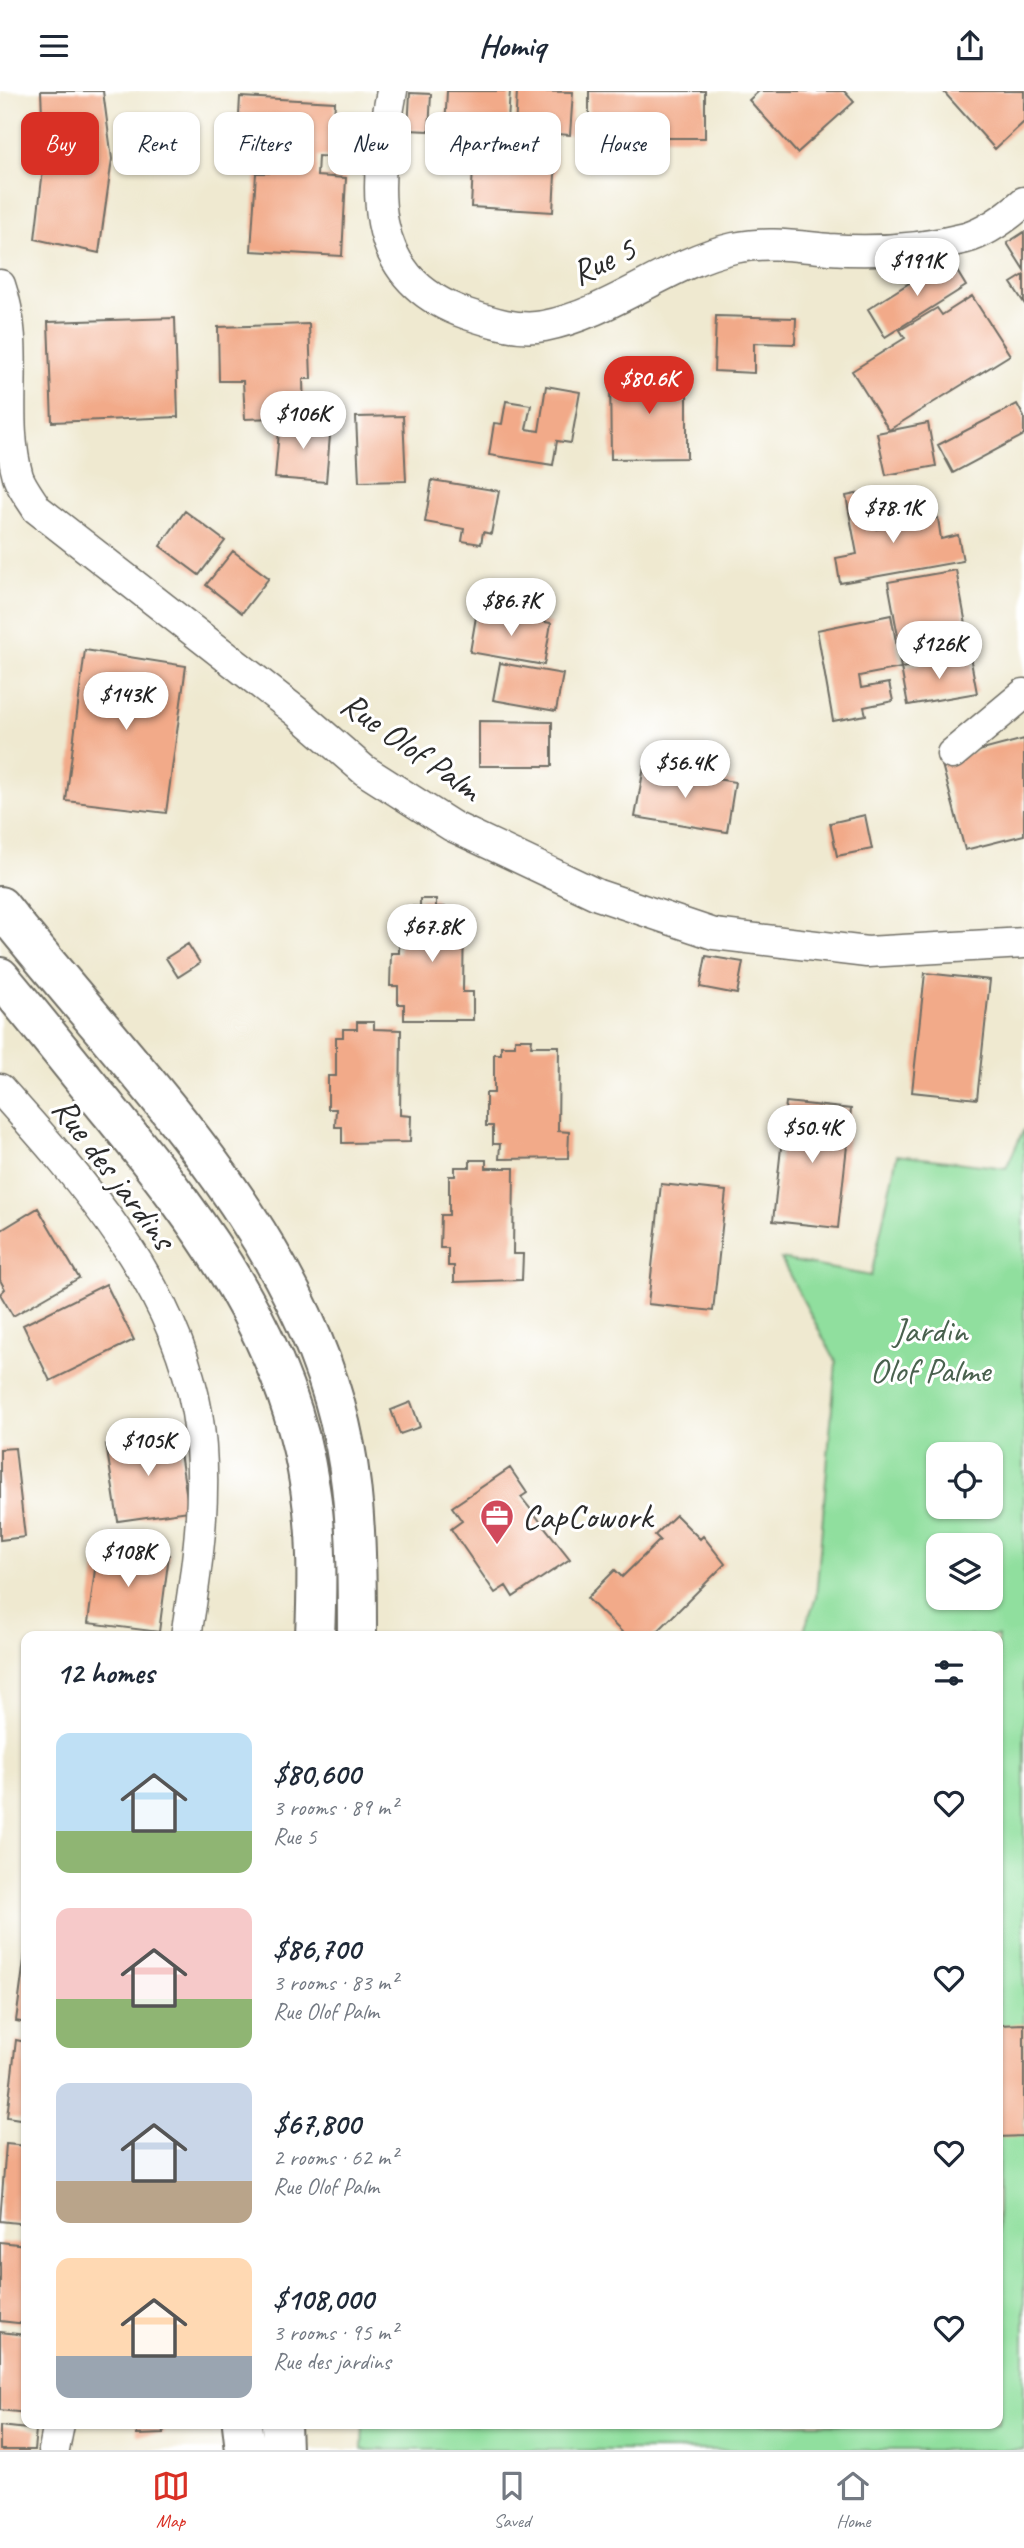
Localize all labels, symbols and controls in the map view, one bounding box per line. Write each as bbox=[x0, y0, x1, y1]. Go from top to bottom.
text: Homiq bbox=[479, 25, 545, 66]
icon: menu bbox=[35, 27, 73, 65]
icon: share bbox=[951, 27, 989, 65]
chip: Buy bbox=[21, 112, 99, 175]
chip: Rent bbox=[113, 112, 200, 175]
chip: Filters bbox=[214, 112, 314, 175]
chip: New bbox=[328, 112, 411, 175]
chip: Apartment bbox=[425, 112, 561, 175]
chip: House bbox=[575, 112, 670, 175]
street label: Rue 5 bbox=[563, 225, 645, 296]
pin: $191K bbox=[868, 239, 966, 298]
text: $191K bbox=[891, 246, 943, 275]
pin: $80.6K bbox=[592, 357, 706, 416]
text: $80.6K bbox=[620, 364, 678, 393]
pin: $106K bbox=[254, 391, 352, 451]
text: $106K bbox=[276, 399, 330, 428]
pin: $78.1K bbox=[836, 485, 950, 545]
text: $78.1K bbox=[864, 493, 922, 522]
pin: $86.7K bbox=[454, 579, 568, 638]
text: $86.7K bbox=[482, 586, 540, 615]
pin: $126K bbox=[890, 621, 988, 681]
text: $126K bbox=[912, 629, 966, 658]
pin: $143K bbox=[77, 673, 175, 732]
text: $143K bbox=[99, 680, 153, 709]
street label: Rue Olof Palm bbox=[332, 681, 493, 813]
pin: $56.4K bbox=[628, 741, 742, 800]
text: $56.4K bbox=[656, 748, 714, 777]
pin: $67.8K bbox=[375, 905, 489, 964]
text: $67.8K bbox=[403, 912, 461, 941]
street label: Rue des jardins bbox=[42, 1088, 188, 1260]
pin: $50.4K bbox=[755, 1105, 869, 1165]
text: $50.4K bbox=[783, 1113, 841, 1142]
park label: Jardin Olof Palme bbox=[870, 1308, 993, 1393]
pin: $105K bbox=[99, 1419, 197, 1478]
text: $105K bbox=[122, 1426, 174, 1455]
map controls bbox=[926, 1442, 1003, 1610]
button: locate bbox=[926, 1442, 1003, 1519]
place label: CapCowork bbox=[522, 1494, 655, 1539]
office icon: CapCowork bbox=[478, 1497, 516, 1546]
pin: $108K bbox=[79, 1529, 177, 1589]
button: layers bbox=[926, 1533, 1003, 1610]
text: $108K bbox=[101, 1537, 155, 1566]
text: 12 homes bbox=[56, 1654, 154, 1692]
icon: filters bbox=[930, 1654, 968, 1692]
text: $80,600 bbox=[273, 1755, 361, 1793]
icon: home bbox=[112, 1761, 196, 1845]
icon: heart bbox=[930, 1784, 968, 1822]
text: 3 rooms · 89 m² bbox=[273, 1793, 397, 1822]
text: Rue 5 bbox=[273, 1822, 317, 1851]
text: $86,700 bbox=[273, 1930, 360, 1968]
icon: home bbox=[112, 1936, 196, 2020]
icon: heart bbox=[930, 1959, 968, 1997]
text: 3 rooms · 83 m² bbox=[273, 1968, 397, 1997]
text: Rue Olof Palm bbox=[273, 1997, 379, 2026]
text: $67,800 bbox=[273, 2105, 360, 2143]
icon: home bbox=[112, 2111, 196, 2195]
icon: heart bbox=[930, 2134, 968, 2172]
text: 2 rooms · 62 m² bbox=[273, 2143, 397, 2172]
text: Rue Olof Palm bbox=[273, 2172, 379, 2201]
text: $108,000 bbox=[273, 2280, 373, 2318]
icon: home bbox=[112, 2286, 196, 2370]
icon: heart bbox=[930, 2309, 968, 2347]
text: 3 rooms · 95 m² bbox=[273, 2318, 397, 2347]
text: Rue des jardins bbox=[273, 2347, 391, 2376]
tab: Map bbox=[152, 2467, 190, 2533]
tab: Saved bbox=[493, 2467, 531, 2533]
tab: Home bbox=[834, 2467, 872, 2533]

